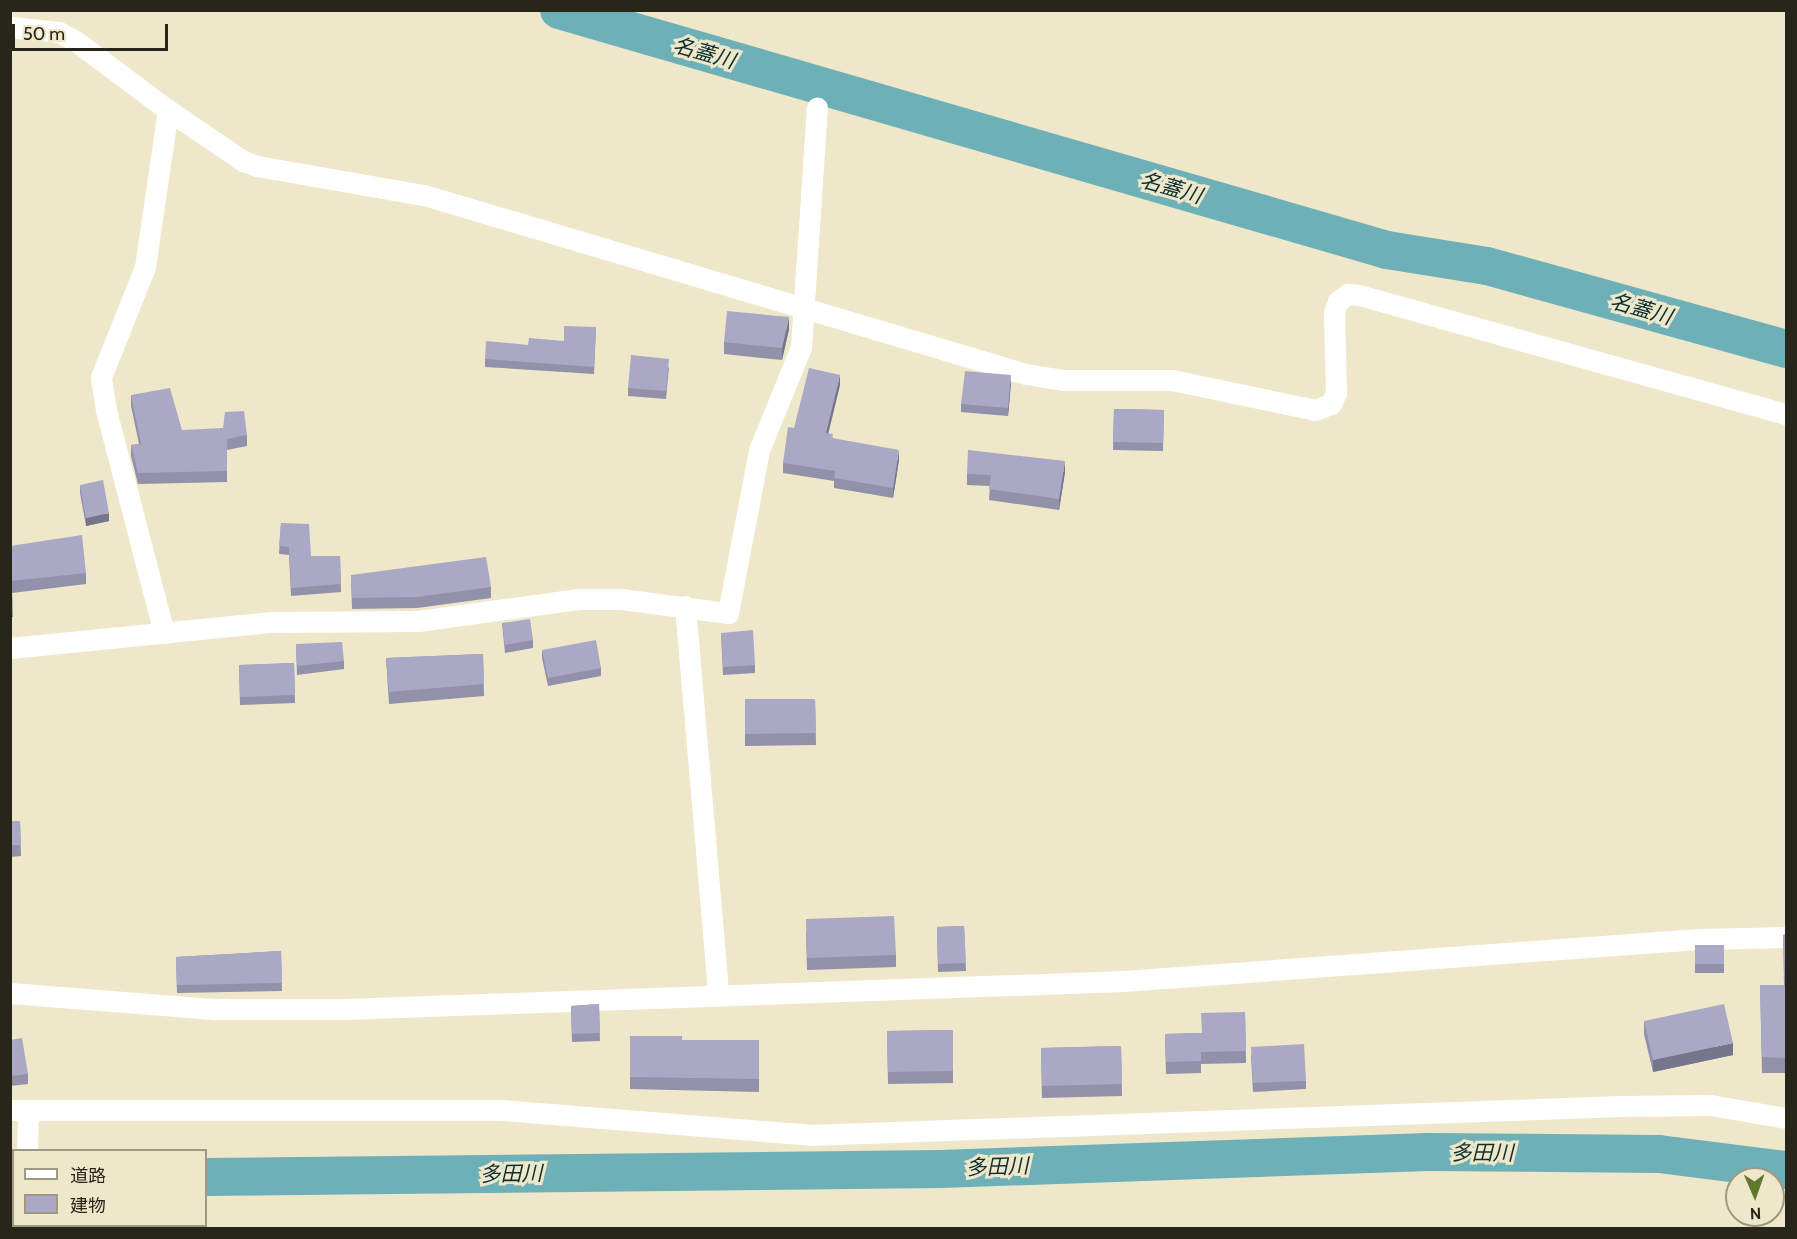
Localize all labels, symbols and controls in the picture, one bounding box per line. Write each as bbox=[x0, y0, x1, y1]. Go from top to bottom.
scale bar bbox=[15, 12, 171, 50]
text: 50 m bbox=[23, 23, 65, 45]
water label: 名蓋川 bbox=[670, 32, 738, 74]
water label: 名蓋川 bbox=[1137, 167, 1205, 209]
water label: 名蓋川 bbox=[1607, 288, 1675, 330]
water label: 多田川 bbox=[1451, 1140, 1513, 1166]
legend bbox=[12, 1149, 207, 1227]
water label: 多田川 bbox=[965, 1153, 1029, 1181]
water label: 多田川 bbox=[479, 1161, 543, 1187]
text: 道路 bbox=[70, 1165, 106, 1187]
north arrow bbox=[1725, 1167, 1785, 1227]
text: 建物 bbox=[70, 1195, 106, 1217]
text: N bbox=[1750, 1204, 1762, 1223]

